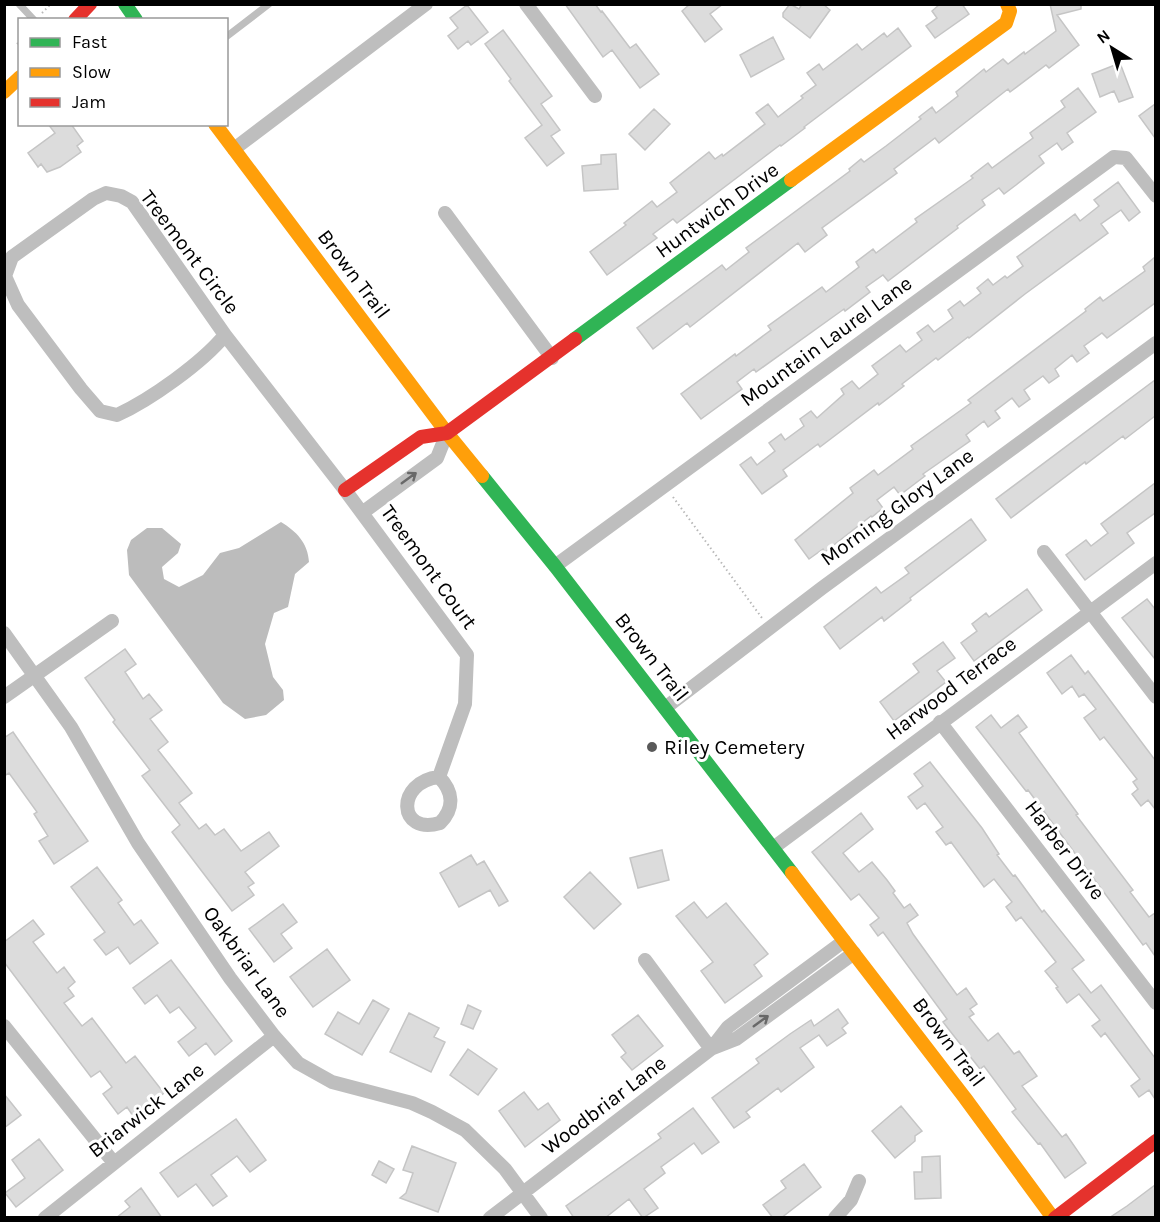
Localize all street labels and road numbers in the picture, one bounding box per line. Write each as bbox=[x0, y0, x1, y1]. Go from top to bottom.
street label: Huntwich Drive bbox=[651, 157, 783, 263]
street label: Treemont Circle bbox=[136, 185, 244, 319]
street label: Brown Trail bbox=[313, 225, 395, 323]
street label: Mountain Laurel Lane bbox=[736, 271, 916, 411]
street label: Morning Glory Lane bbox=[816, 443, 978, 571]
street label: Treemont Court bbox=[376, 500, 482, 634]
street label: Brown Trail bbox=[610, 608, 694, 706]
street label: Harwood Terrace bbox=[881, 631, 1021, 745]
street label: Harber Drive bbox=[1020, 796, 1110, 904]
street label: Oakbriar Lane bbox=[198, 901, 296, 1023]
street label: Brown Trail bbox=[908, 993, 990, 1091]
street label: Woodbriar Lane bbox=[537, 1051, 671, 1159]
street label: Briarwick Lane bbox=[83, 1057, 209, 1163]

